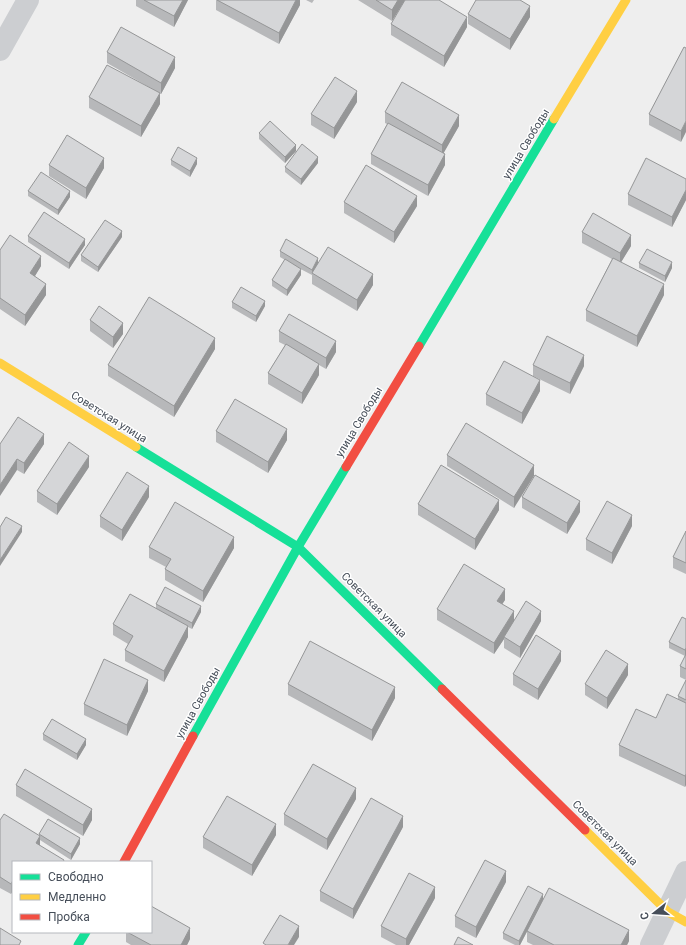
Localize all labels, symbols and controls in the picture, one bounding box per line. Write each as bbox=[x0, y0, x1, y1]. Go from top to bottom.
street label: улица Свободы bbox=[500, 106, 552, 182]
street label: улица Свободы bbox=[333, 384, 385, 460]
street label: Советская улица bbox=[69, 388, 149, 446]
street label: Советская улица bbox=[339, 570, 409, 640]
street label: улица Свободы bbox=[173, 665, 223, 741]
street label: Советская улица bbox=[570, 798, 640, 868]
legend bbox=[12, 861, 152, 933]
text: Свободно bbox=[48, 870, 104, 884]
text: Медленно bbox=[48, 890, 106, 904]
north arrow bbox=[634, 893, 674, 933]
text: Пробка bbox=[48, 910, 90, 924]
text: С bbox=[638, 910, 652, 921]

